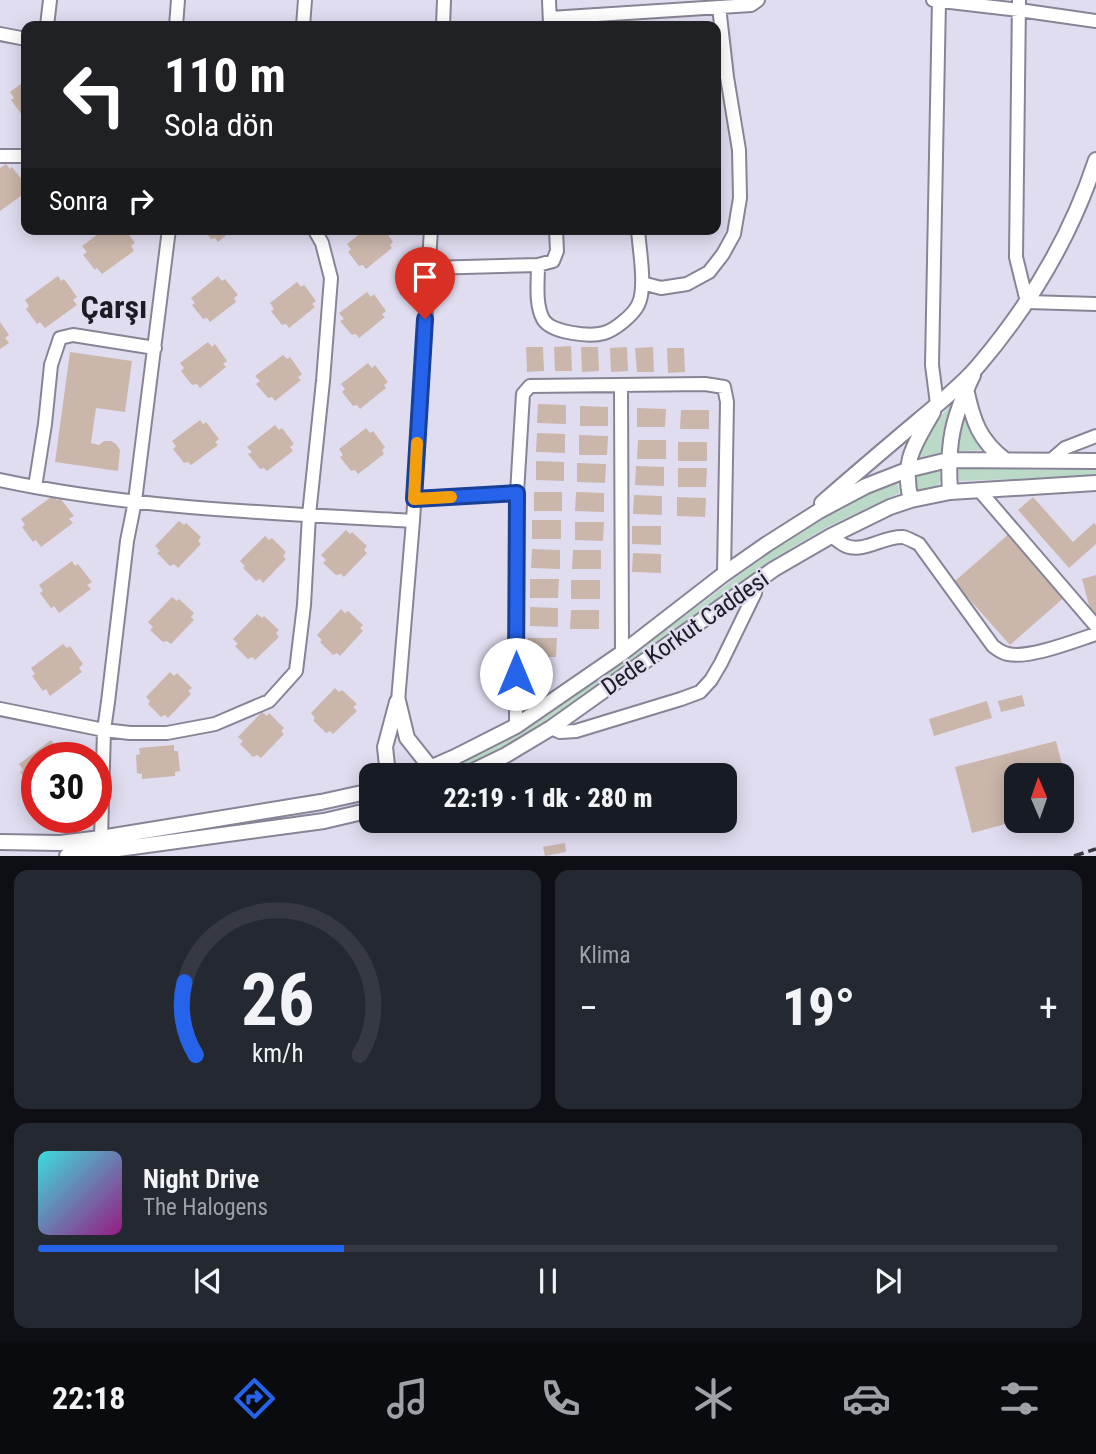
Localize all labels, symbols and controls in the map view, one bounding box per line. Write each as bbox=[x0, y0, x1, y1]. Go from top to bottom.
text: 110 m bbox=[164, 47, 286, 104]
icon: left bbox=[49, 49, 140, 140]
text: Sola dön bbox=[164, 106, 274, 144]
icon: right bbox=[122, 182, 160, 220]
text: Sonra bbox=[49, 186, 108, 216]
pin bbox=[395, 247, 455, 319]
icon: arrive bbox=[406, 258, 444, 296]
district label: Çarşı bbox=[81, 288, 147, 326]
street label: Dede Korkut Caddesi bbox=[596, 565, 774, 701]
position arrow bbox=[479, 637, 553, 711]
speed limit sign: 30 bbox=[21, 742, 112, 833]
north arrow bbox=[1004, 763, 1074, 833]
map controls bbox=[1004, 763, 1074, 833]
text: 22:19 · 1 dk · 280 m bbox=[443, 783, 653, 813]
text: Klima bbox=[579, 942, 630, 969]
text: 26 bbox=[241, 958, 314, 1044]
text: 19° bbox=[782, 977, 855, 1038]
text: − bbox=[579, 986, 598, 1030]
text: + bbox=[1039, 986, 1058, 1030]
text: km/h bbox=[252, 1039, 303, 1068]
text: Night Drive bbox=[143, 1164, 259, 1194]
text: The Halogens bbox=[143, 1194, 268, 1221]
icon: previous bbox=[189, 1262, 227, 1300]
icon: pause bbox=[529, 1262, 567, 1300]
icon: next bbox=[869, 1262, 907, 1300]
icon: directions bbox=[230, 1374, 279, 1423]
icon: music bbox=[383, 1374, 432, 1423]
icon: phone bbox=[536, 1374, 585, 1423]
icon: climate bbox=[689, 1374, 738, 1423]
icon: car bbox=[842, 1374, 891, 1423]
icon: filters bbox=[995, 1374, 1044, 1423]
text: 22:18 bbox=[52, 1379, 125, 1417]

